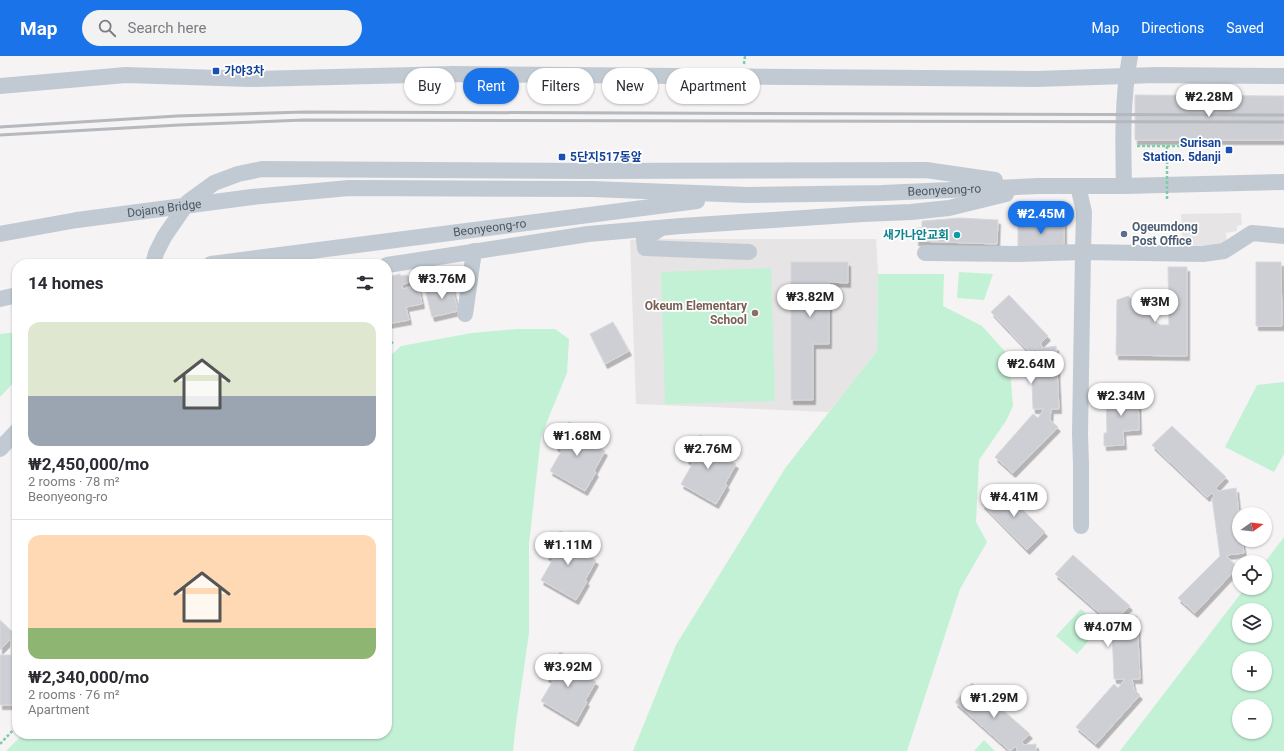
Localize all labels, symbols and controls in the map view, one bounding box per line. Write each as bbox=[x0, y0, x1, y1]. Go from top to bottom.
search box bbox=[82, 10, 362, 46]
text: Map bbox=[20, 17, 58, 40]
icon: search bbox=[96, 17, 118, 39]
text: Search here bbox=[128, 19, 206, 37]
text: Map bbox=[1092, 20, 1119, 36]
text: Directions bbox=[1141, 20, 1204, 36]
text: Saved bbox=[1226, 20, 1264, 36]
place label: 가야3차 bbox=[224, 64, 264, 78]
marker: 가야3차 bbox=[211, 66, 221, 76]
chip: Buy bbox=[404, 68, 455, 104]
chip: Rent bbox=[463, 68, 519, 104]
chip: Filters bbox=[527, 68, 594, 104]
chip: New bbox=[602, 68, 658, 104]
chip: Apartment bbox=[666, 68, 760, 104]
pin: ₩2.28M bbox=[1176, 84, 1242, 118]
text: ₩2.28M bbox=[1185, 89, 1233, 104]
place label: Surisan Station. 5danji bbox=[1143, 136, 1221, 164]
marker: Surisan Station. 5danji bbox=[1224, 145, 1234, 155]
place label: 5단지517동앞 bbox=[570, 150, 642, 164]
marker: 5단지517동앞 bbox=[557, 152, 567, 162]
street label: Beonyeong-ro bbox=[907, 182, 982, 199]
street label: Dojang Bridge bbox=[126, 197, 202, 220]
pin: ₩2.45M bbox=[1008, 201, 1074, 235]
text: ₩2.45M bbox=[1017, 206, 1065, 221]
street label: Beonyeong-ro bbox=[452, 216, 527, 240]
place label: Ogeumdong Post Office bbox=[1132, 220, 1198, 248]
place label: 새가나안교회 bbox=[883, 228, 949, 242]
marker: Ogeumdong Post Office bbox=[1119, 229, 1129, 239]
marker: 새가나안교회 bbox=[952, 230, 962, 240]
pin: ₩3.76M bbox=[409, 266, 475, 300]
text: ₩3.76M bbox=[418, 271, 466, 286]
icon: filters bbox=[354, 272, 376, 294]
text: 14 homes bbox=[28, 273, 104, 293]
pin: ₩3.82M bbox=[777, 284, 843, 318]
text: ₩3.82M bbox=[786, 289, 834, 304]
pin: ₩3M bbox=[1136, 289, 1174, 323]
text: ₩3M bbox=[1140, 294, 1170, 309]
place label: Okeum Elementary School bbox=[645, 299, 748, 327]
marker: Okeum Elementary School bbox=[750, 308, 760, 318]
icon: home bbox=[166, 348, 238, 420]
pin: ₩2.64M bbox=[998, 351, 1064, 385]
text: ₩2.64M bbox=[1007, 356, 1055, 371]
pin: ₩2.34M bbox=[1088, 383, 1154, 417]
text: ₩2.34M bbox=[1097, 388, 1145, 403]
pin: ₩1.68M bbox=[544, 423, 610, 457]
text: ₩1.68M bbox=[553, 428, 601, 443]
pin: ₩2.76M bbox=[675, 436, 741, 470]
text: ₩2.76M bbox=[684, 441, 732, 456]
text: ₩2,450,000/mo bbox=[28, 454, 149, 474]
text: 2 rooms · 78 m² bbox=[28, 474, 120, 489]
pin: ₩4.41M bbox=[981, 484, 1047, 518]
text: Beonyeong-ro bbox=[28, 489, 108, 504]
text: ₩4.41M bbox=[990, 489, 1038, 504]
north arrow bbox=[1232, 507, 1272, 547]
map controls bbox=[1232, 507, 1272, 739]
pin: ₩1.11M bbox=[535, 532, 601, 566]
text: ₩1.11M bbox=[544, 537, 592, 552]
button: locate bbox=[1232, 555, 1272, 595]
icon: home bbox=[166, 561, 238, 633]
button: layers bbox=[1232, 603, 1272, 643]
pin: ₩4.07M bbox=[1075, 614, 1141, 648]
text: ₩4.07M bbox=[1084, 619, 1132, 634]
button: + bbox=[1232, 651, 1272, 691]
pin: ₩3.92M bbox=[535, 654, 601, 688]
text: ₩3.92M bbox=[544, 659, 592, 674]
text: ₩2,340,000/mo bbox=[28, 667, 149, 687]
pin: ₩1.29M bbox=[961, 685, 1027, 719]
text: 2 rooms · 76 m² bbox=[28, 687, 120, 702]
text: ₩1.29M bbox=[970, 690, 1018, 705]
button: − bbox=[1232, 699, 1272, 739]
text: Apartment bbox=[28, 702, 90, 717]

